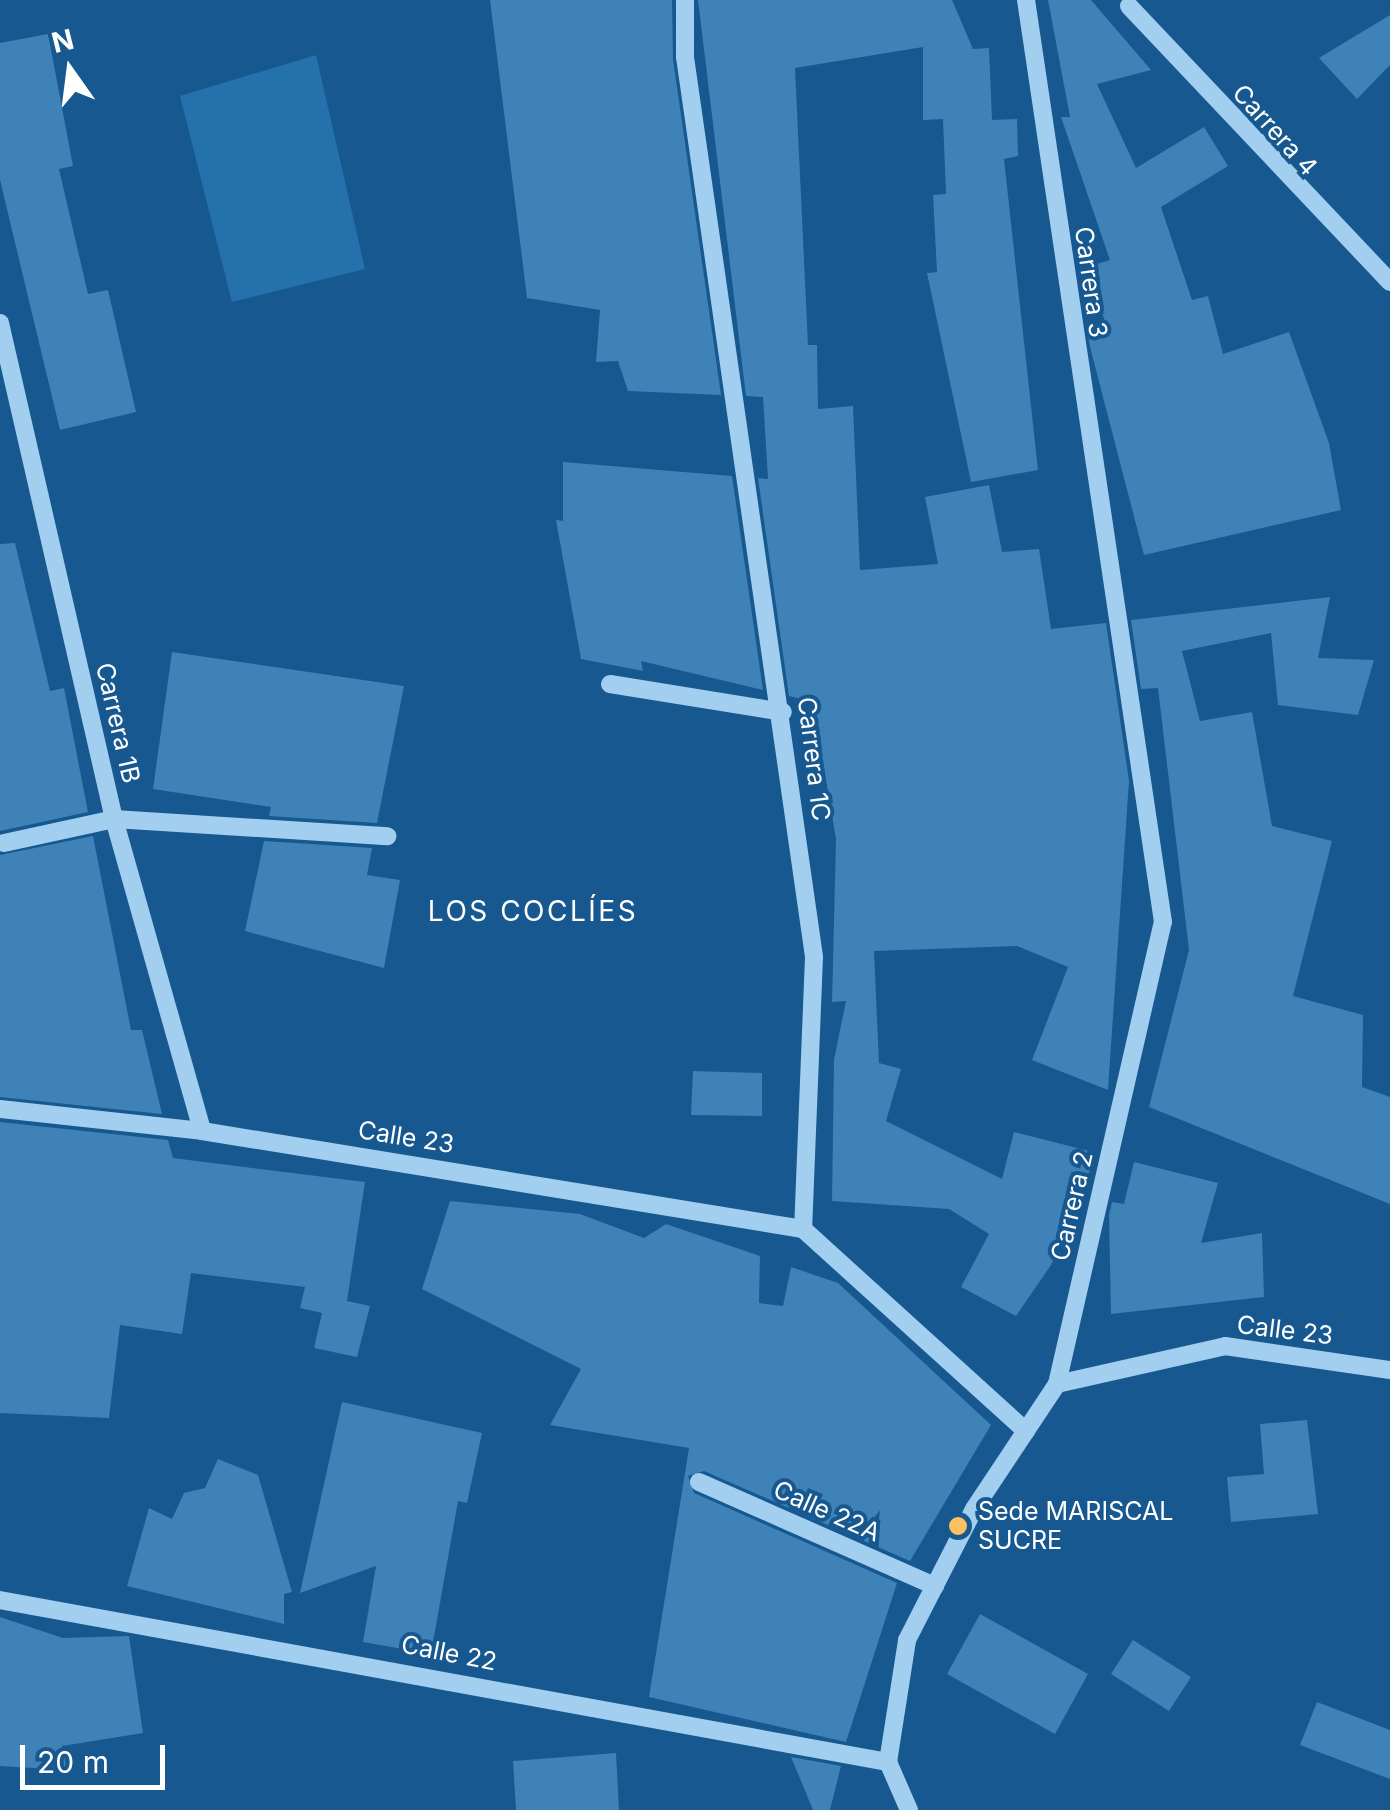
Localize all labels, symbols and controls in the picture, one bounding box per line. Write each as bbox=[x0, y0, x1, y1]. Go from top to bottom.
north arrow bbox=[20, 20, 120, 120]
text: N bbox=[48, 22, 77, 60]
street label: Carrera 4 bbox=[1226, 78, 1324, 182]
street label: Carrera 3 bbox=[1068, 225, 1114, 339]
street label: Carrera 1B bbox=[90, 660, 146, 786]
street label: Carrera 1C bbox=[792, 695, 836, 823]
district label: LOS COCLÍES bbox=[428, 894, 638, 928]
street label: Calle 23 bbox=[356, 1115, 456, 1159]
street label: Carrera 2 bbox=[1045, 1148, 1099, 1264]
street label: Calle 23 bbox=[1235, 1309, 1335, 1351]
street label: Calle 22A bbox=[769, 1474, 885, 1548]
place label: Sede MARISCAL SUCRE bbox=[978, 1497, 1173, 1556]
marker: Sede MARISCAL SUCRE bbox=[947, 1515, 969, 1537]
street label: Calle 22 bbox=[399, 1629, 499, 1677]
scale bar bbox=[25, 1725, 170, 1787]
text: 20 m bbox=[37, 1744, 109, 1780]

